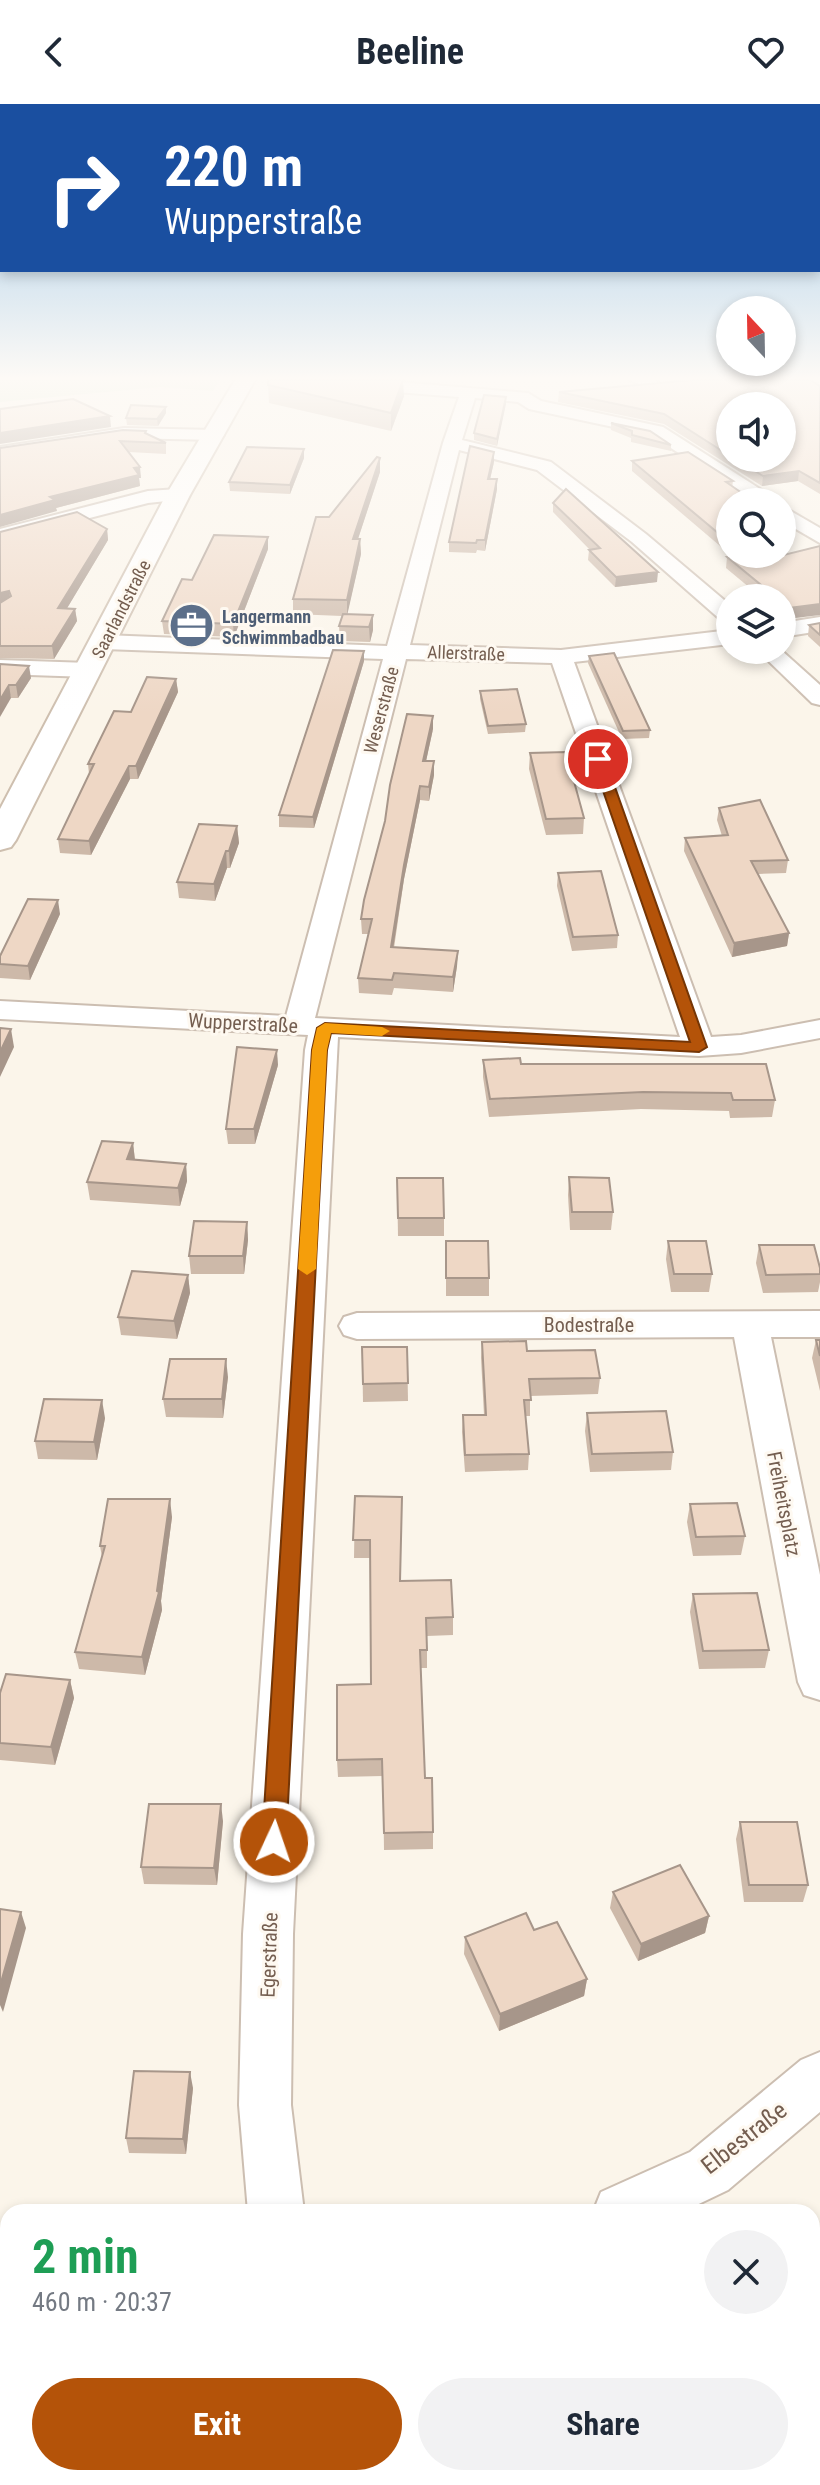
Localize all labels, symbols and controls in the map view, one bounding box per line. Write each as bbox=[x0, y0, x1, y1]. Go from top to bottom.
icon: back bbox=[32, 30, 76, 74]
icon: heart bbox=[744, 30, 788, 74]
text: Beeline bbox=[356, 31, 464, 73]
text: 220 m bbox=[164, 134, 303, 200]
icon: right bbox=[32, 136, 136, 240]
text: Wupperstraße bbox=[164, 201, 362, 243]
north arrow bbox=[716, 296, 796, 376]
map controls bbox=[716, 296, 796, 664]
button: sound bbox=[716, 392, 796, 472]
button: search bbox=[716, 488, 796, 568]
street label: Saarlandstraße bbox=[87, 556, 155, 662]
button: layers bbox=[716, 584, 796, 664]
office icon: Langermann Schwimmbadbau bbox=[167, 602, 215, 650]
place label: Langermann Schwimmbadbau bbox=[222, 606, 344, 648]
street label: Allerstraße bbox=[427, 641, 505, 665]
street label: Weserstraße bbox=[359, 664, 403, 756]
pin bbox=[564, 725, 632, 793]
icon: arrive bbox=[576, 737, 620, 781]
street label: Wupperstraße bbox=[187, 1008, 299, 1038]
street label: Bodestraße bbox=[544, 1313, 634, 1337]
street label: Freiheitsplatz bbox=[762, 1449, 806, 1559]
position arrow bbox=[232, 1800, 316, 1884]
street label: Egerstraße bbox=[256, 1912, 282, 1998]
street label: Elbestraße bbox=[696, 2096, 792, 2180]
text: 2 min bbox=[32, 2228, 139, 2285]
button: close bbox=[704, 2230, 788, 2314]
text: 460 m · 20:37 bbox=[32, 2287, 172, 2317]
button: Exit bbox=[32, 2378, 402, 2470]
button: Share bbox=[418, 2378, 788, 2470]

